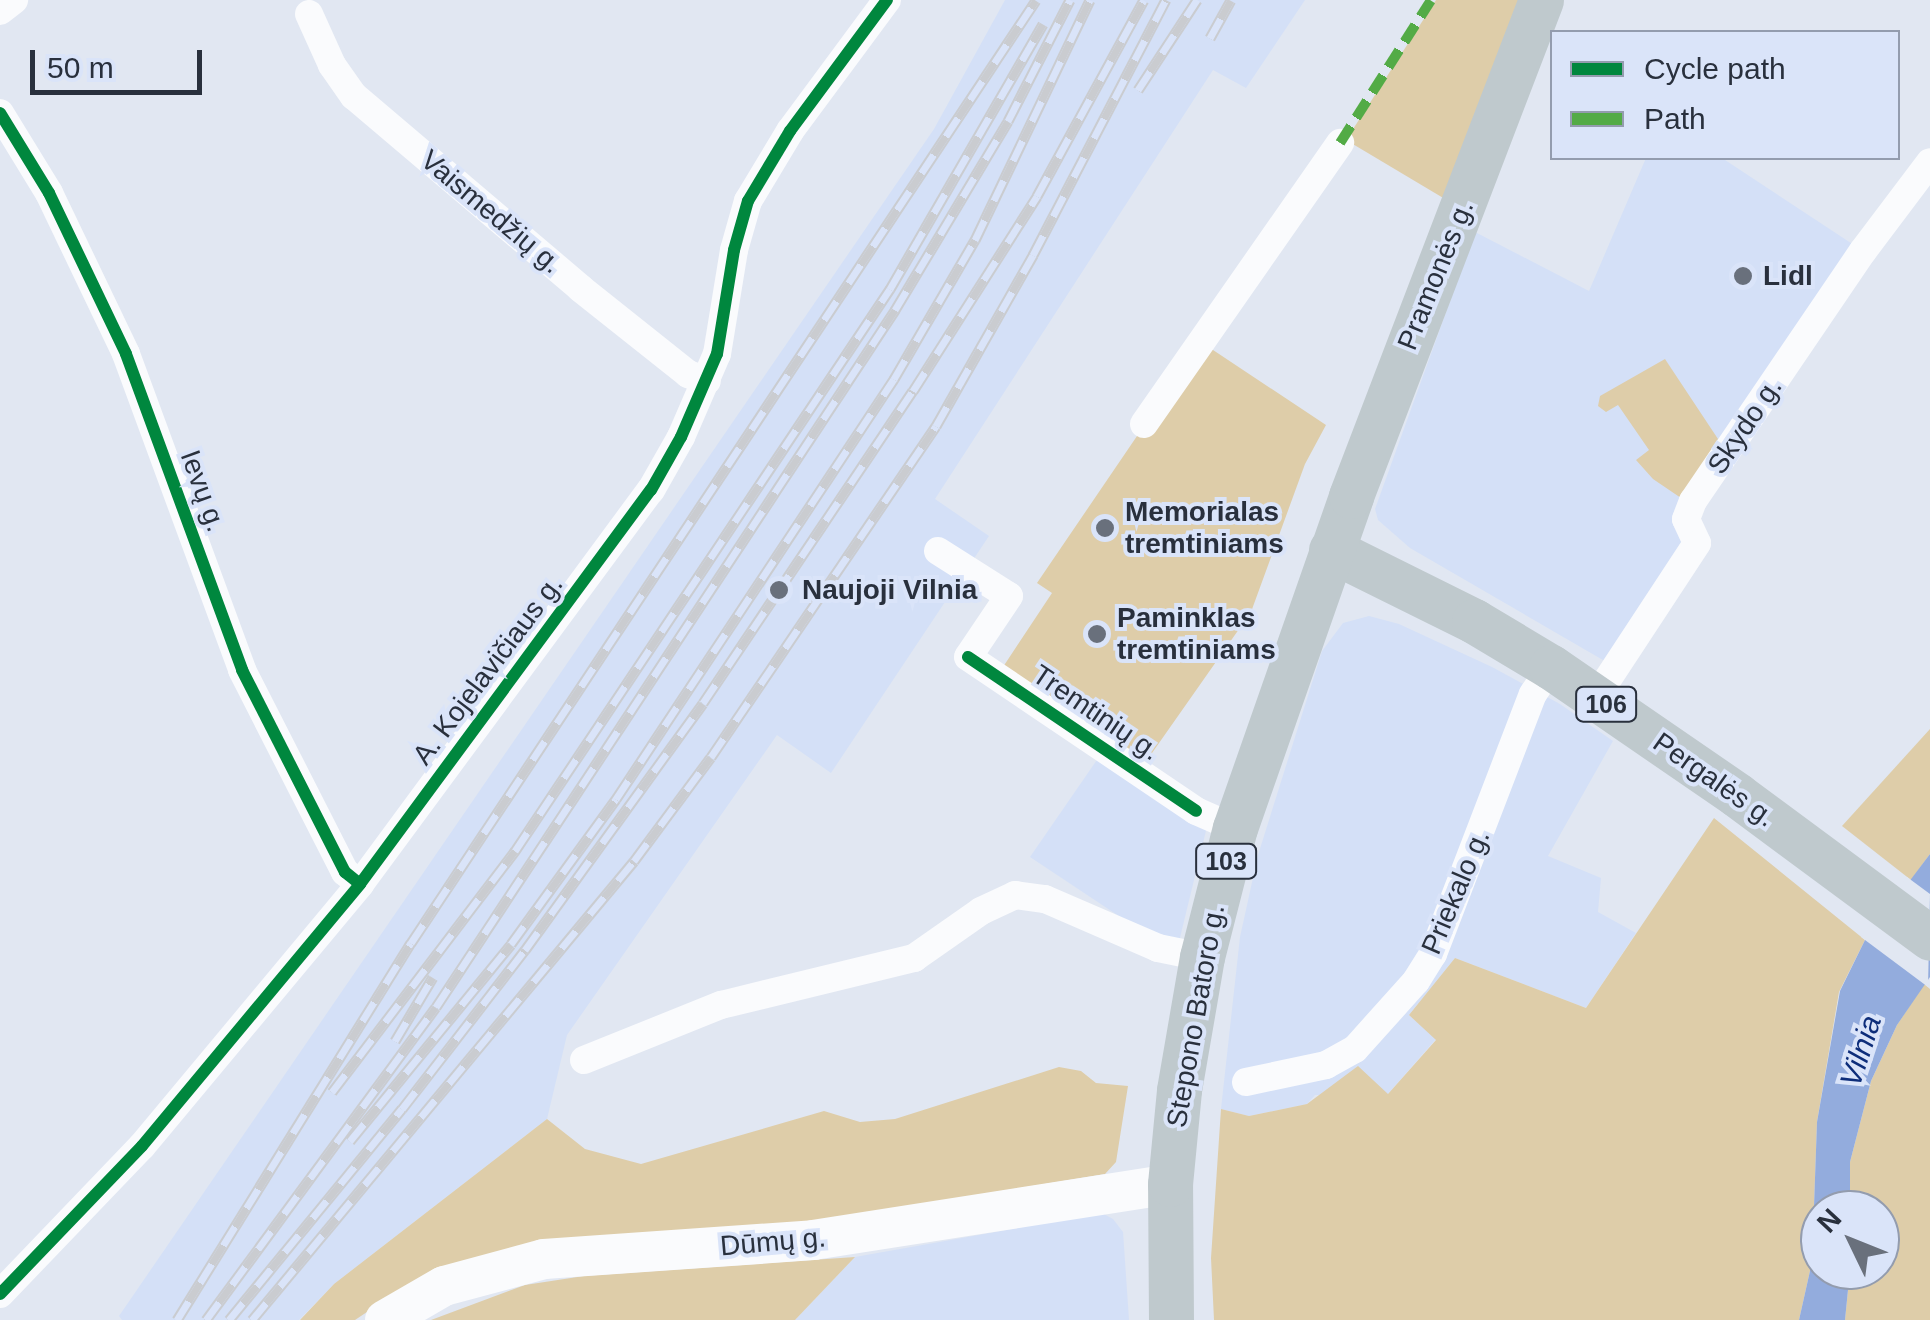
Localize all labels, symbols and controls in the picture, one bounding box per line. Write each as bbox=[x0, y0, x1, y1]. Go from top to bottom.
scale bar bbox=[35, 30, 208, 92]
legend bbox=[1550, 30, 1900, 160]
text: 50 m bbox=[47, 51, 114, 84]
text: Cycle path bbox=[1644, 52, 1786, 85]
text: Path bbox=[1644, 102, 1706, 135]
street label: Vaismedžių g. bbox=[414, 143, 568, 281]
street label: Pramonės g. bbox=[1391, 195, 1481, 355]
place label: Lidl bbox=[1763, 259, 1813, 293]
marker: Lidl bbox=[1732, 265, 1754, 287]
street label: Skydo g. bbox=[1701, 371, 1789, 481]
street label: Ievų g. bbox=[173, 446, 233, 536]
place label: Memorialas tremtiniams bbox=[1125, 495, 1284, 561]
marker: Memorialas tremtiniams bbox=[1094, 517, 1116, 539]
street label: A. Kojelavičiaus g. bbox=[406, 569, 570, 771]
place label: Naujoji Vilnia bbox=[802, 573, 977, 607]
marker: Naujoji Vilnia bbox=[766, 577, 792, 603]
place label: Paminklas tremtiniams bbox=[1117, 601, 1276, 667]
marker: Paminklas tremtiniams bbox=[1086, 623, 1108, 645]
street label: Tremtinių g. bbox=[1026, 658, 1166, 768]
road number: 106 bbox=[1574, 684, 1638, 724]
street label: Pergalės g. bbox=[1646, 726, 1782, 834]
street label: Priekalo g. bbox=[1415, 825, 1497, 959]
road number: 103 bbox=[1194, 841, 1258, 881]
street label: Stepono Batoro g. bbox=[1160, 902, 1232, 1130]
water label: Vilnia bbox=[1833, 1011, 1889, 1091]
north arrow bbox=[1800, 1190, 1900, 1290]
text: N bbox=[1811, 1203, 1847, 1239]
street label: Dūmų g. bbox=[719, 1221, 827, 1263]

